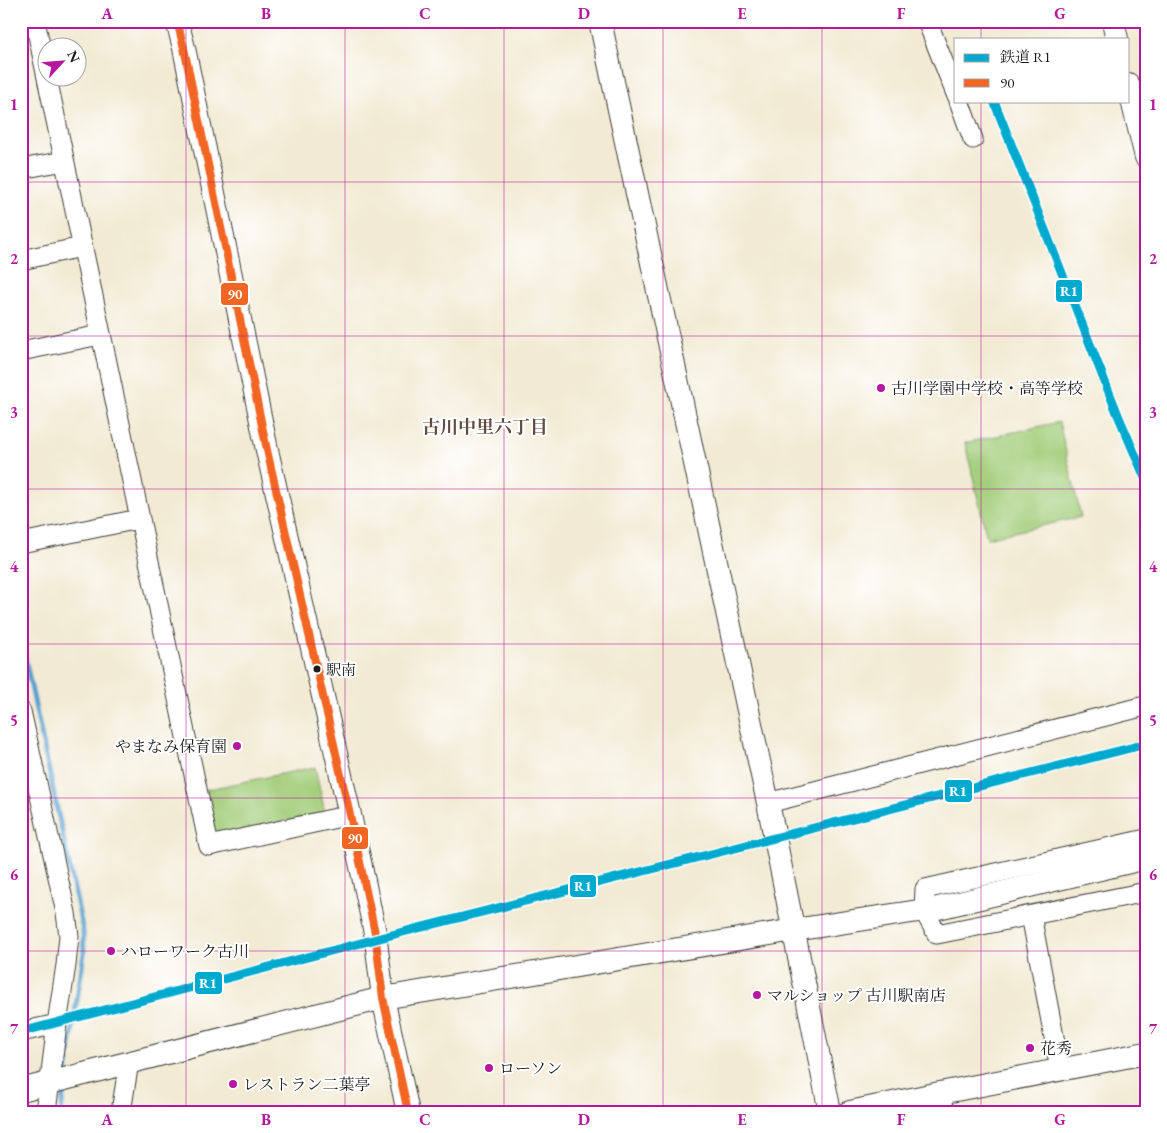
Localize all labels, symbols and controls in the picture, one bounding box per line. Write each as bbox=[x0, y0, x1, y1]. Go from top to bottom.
text: A bbox=[100, 3, 113, 24]
text: B bbox=[261, 3, 271, 24]
text: C bbox=[419, 3, 431, 24]
text: D bbox=[578, 3, 590, 24]
text: E bbox=[737, 3, 747, 24]
text: F bbox=[897, 3, 906, 24]
text: G bbox=[1054, 3, 1066, 24]
north arrow bbox=[38, 38, 88, 88]
legend bbox=[954, 38, 1130, 102]
text: N bbox=[63, 47, 85, 66]
text: 鉄道 R1 bbox=[1000, 47, 1051, 66]
text: 90 bbox=[1000, 73, 1014, 92]
text: 1 bbox=[10, 94, 18, 115]
text: 1 bbox=[1149, 94, 1157, 115]
text: 2 bbox=[10, 248, 19, 269]
text: 2 bbox=[1149, 248, 1158, 269]
line badge: R1 bbox=[1055, 279, 1083, 303]
line badge: 90 bbox=[220, 282, 249, 306]
text: R1 bbox=[1060, 282, 1078, 300]
text: 90 bbox=[228, 285, 243, 303]
place label: 古川学園中学校・高等学校 bbox=[891, 378, 1083, 399]
marker: 古川学園中学校・高等学校 bbox=[875, 382, 887, 394]
text: 3 bbox=[10, 402, 18, 423]
text: 3 bbox=[1149, 402, 1157, 423]
district label: 古川中里六丁目 bbox=[422, 415, 548, 438]
text: 4 bbox=[10, 556, 19, 577]
text: 4 bbox=[1149, 556, 1158, 577]
place label: 駅南 bbox=[326, 660, 356, 679]
marker: 駅南 bbox=[312, 664, 322, 674]
text: 5 bbox=[10, 710, 18, 731]
text: 5 bbox=[1149, 710, 1157, 731]
place label: やまなみ保育園 bbox=[115, 736, 227, 757]
marker: やまなみ保育園 bbox=[231, 740, 243, 752]
line badge: R1 bbox=[944, 779, 973, 803]
text: R1 bbox=[949, 782, 967, 800]
line badge: 90 bbox=[341, 826, 369, 850]
text: 90 bbox=[348, 829, 363, 847]
text: 6 bbox=[10, 864, 19, 885]
text: 6 bbox=[1149, 864, 1158, 885]
line badge: R1 bbox=[569, 874, 597, 898]
text: R1 bbox=[574, 877, 592, 895]
place label: ハローワーク古川 bbox=[121, 941, 249, 962]
marker: ハローワーク古川 bbox=[105, 945, 117, 957]
line badge: R1 bbox=[194, 971, 223, 995]
text: R1 bbox=[199, 974, 217, 992]
place label: マルショップ 古川駅南店 bbox=[767, 985, 945, 1006]
marker: マルショップ 古川駅南店 bbox=[751, 989, 763, 1001]
text: 7 bbox=[10, 1018, 19, 1039]
text: 7 bbox=[1149, 1018, 1158, 1039]
place label: 花秀 bbox=[1040, 1038, 1072, 1059]
marker: 花秀 bbox=[1024, 1042, 1036, 1054]
place label: ローソン bbox=[499, 1058, 562, 1079]
marker: ローソン bbox=[483, 1062, 495, 1074]
place label: レストラン二葉亭 bbox=[243, 1074, 371, 1095]
marker: レストラン二葉亭 bbox=[227, 1078, 239, 1090]
text: A bbox=[100, 1109, 113, 1130]
text: B bbox=[261, 1109, 271, 1130]
text: C bbox=[419, 1109, 431, 1130]
text: D bbox=[578, 1109, 590, 1130]
text: E bbox=[737, 1109, 747, 1130]
text: F bbox=[897, 1109, 906, 1130]
text: G bbox=[1054, 1109, 1066, 1130]

